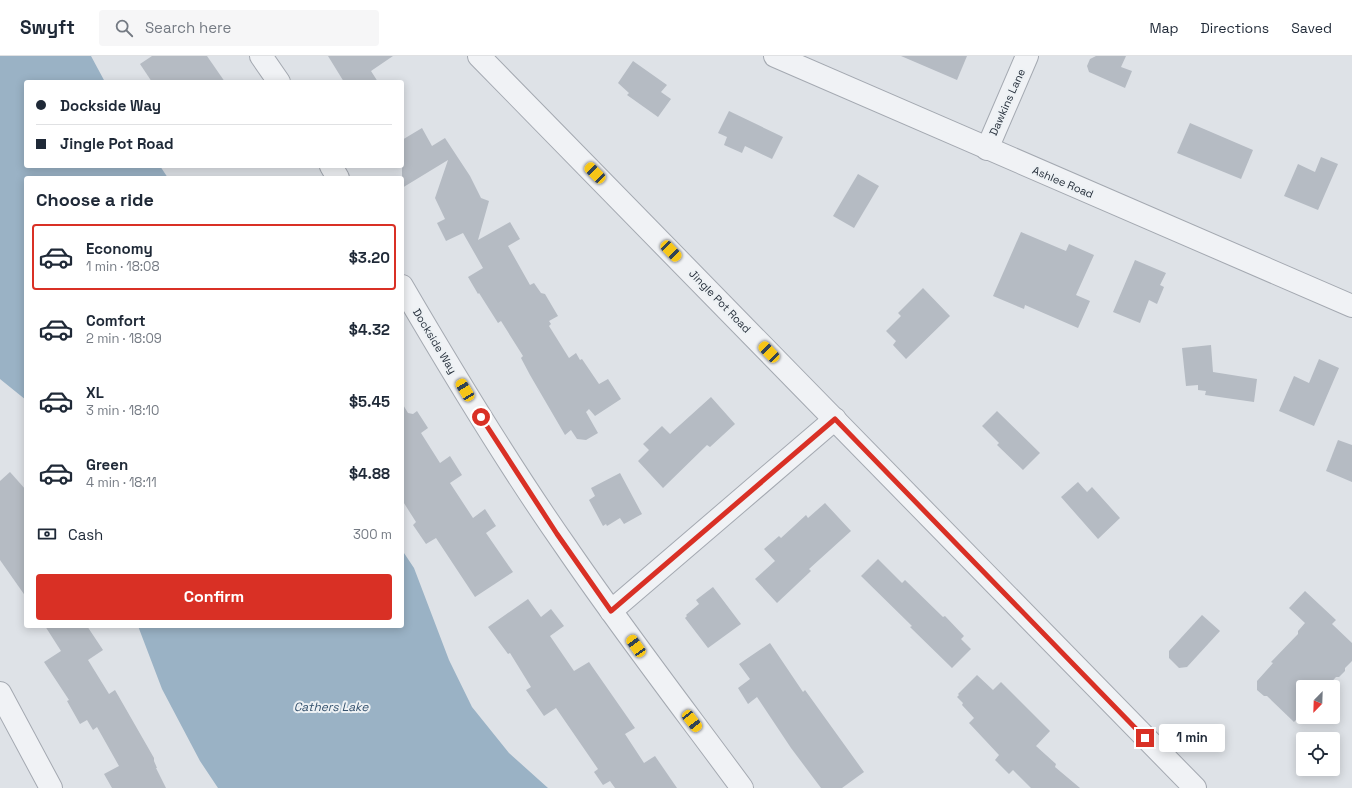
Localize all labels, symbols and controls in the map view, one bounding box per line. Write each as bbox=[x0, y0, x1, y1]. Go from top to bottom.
search box bbox=[99, 10, 379, 46]
text: Swyft bbox=[20, 15, 75, 40]
icon: search bbox=[113, 17, 135, 39]
text: Search here bbox=[145, 18, 231, 37]
text: Map bbox=[1149, 19, 1179, 37]
text: Directions bbox=[1201, 19, 1269, 37]
text: Saved bbox=[1291, 19, 1332, 37]
street label: Dawkins Lane bbox=[986, 66, 1028, 138]
text: Dockside Way bbox=[60, 96, 161, 115]
text: Jingle Pot Road bbox=[60, 134, 174, 153]
car bbox=[582, 160, 608, 186]
street label: Ashlee Road bbox=[1030, 163, 1096, 201]
text: Choose a ride bbox=[36, 188, 154, 211]
car bbox=[658, 238, 684, 264]
icon: car bbox=[38, 239, 74, 275]
text: Economy bbox=[86, 239, 153, 258]
text: $3.20 bbox=[349, 248, 390, 267]
text: 1 min · 18:08 bbox=[86, 258, 159, 275]
street label: Jingle Pot Road bbox=[686, 266, 754, 336]
street label: Dockside Way bbox=[410, 306, 460, 376]
icon: car bbox=[38, 311, 74, 347]
text: Comfort bbox=[86, 311, 146, 330]
text: $4.32 bbox=[349, 320, 390, 339]
text: 2 min · 18:09 bbox=[86, 330, 162, 347]
car bbox=[756, 339, 782, 365]
car bbox=[454, 377, 476, 403]
icon: car bbox=[38, 383, 74, 419]
text: XL bbox=[86, 383, 104, 402]
text: $5.45 bbox=[349, 392, 390, 411]
text: 3 min · 18:10 bbox=[86, 402, 159, 419]
route start bbox=[472, 408, 490, 426]
icon: car bbox=[38, 455, 74, 491]
text: Green bbox=[86, 455, 128, 474]
text: $4.88 bbox=[349, 464, 390, 483]
text: 4 min · 18:11 bbox=[86, 474, 157, 491]
icon: cash bbox=[36, 523, 58, 545]
text: Cash bbox=[68, 525, 103, 544]
text: 300 m bbox=[353, 526, 392, 543]
button: Confirm bbox=[36, 574, 392, 620]
car bbox=[624, 633, 648, 659]
north arrow bbox=[1296, 680, 1340, 724]
map controls bbox=[1296, 680, 1340, 776]
water label: Cathers Lake bbox=[294, 699, 369, 715]
car bbox=[680, 708, 704, 734]
callout: 1 min bbox=[1159, 724, 1225, 752]
route end bbox=[1136, 729, 1154, 747]
text: 1 min bbox=[1176, 729, 1208, 746]
button: locate bbox=[1296, 732, 1340, 776]

